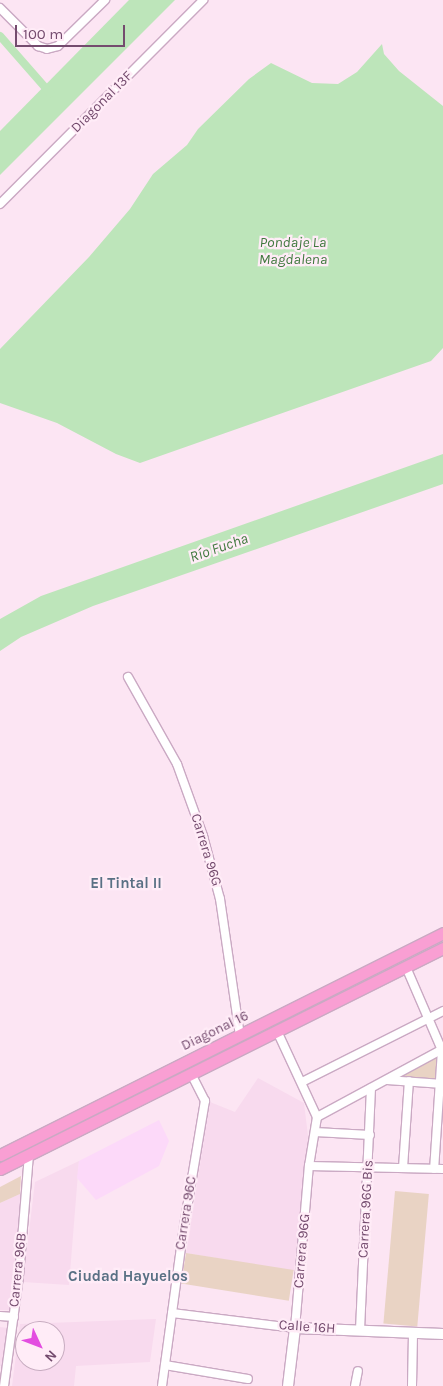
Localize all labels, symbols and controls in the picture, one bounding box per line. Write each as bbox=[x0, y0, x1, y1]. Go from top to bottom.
scale bar bbox=[18, 15, 128, 47]
text: 100 m bbox=[23, 25, 63, 43]
street label: Diagonal 13F bbox=[68, 68, 136, 136]
water label: Pondaje La Magdalena bbox=[259, 233, 327, 268]
water label: Río Fucha bbox=[187, 530, 251, 566]
street label: Carrera 96G bbox=[187, 812, 225, 888]
district label: El Tintal II bbox=[90, 875, 162, 893]
street label: Diagonal 16 bbox=[179, 1008, 251, 1054]
street label: Carrera 96G Bis bbox=[355, 1159, 377, 1259]
street label: Carrera 96C bbox=[172, 1175, 200, 1251]
street label: Carrera 96G bbox=[290, 1213, 314, 1289]
street label: Carrera 96B bbox=[6, 1232, 30, 1308]
district label: Ciudad Hayuelos bbox=[68, 1268, 188, 1286]
street label: Calle 16H bbox=[278, 1317, 336, 1337]
north arrow bbox=[15, 1321, 65, 1371]
text: N bbox=[41, 1346, 60, 1365]

